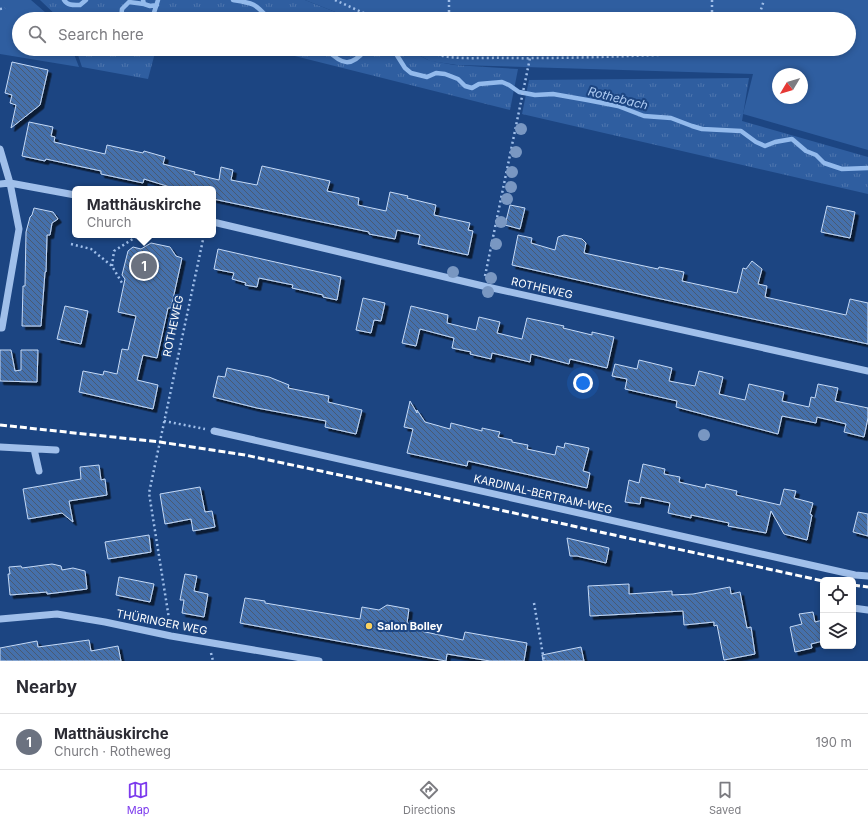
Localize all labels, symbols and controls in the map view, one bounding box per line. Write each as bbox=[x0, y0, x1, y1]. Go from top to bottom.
search box bbox=[12, 12, 856, 56]
icon: search bbox=[26, 23, 48, 45]
text: Search here bbox=[58, 25, 144, 44]
north arrow bbox=[772, 68, 808, 104]
water label: Rothebach bbox=[586, 83, 650, 113]
popup bbox=[72, 186, 216, 238]
text: Matthäuskirche bbox=[87, 195, 201, 214]
text: Church bbox=[87, 214, 131, 230]
pin: 1 bbox=[131, 251, 157, 281]
street label: ROTHEWEG bbox=[510, 274, 574, 302]
street label: ROTHEWEG bbox=[160, 294, 186, 358]
your location bbox=[573, 373, 593, 393]
street label: KARDINAL-BERTRAM-WEG bbox=[472, 471, 614, 517]
map controls bbox=[820, 577, 856, 649]
button: locate bbox=[820, 577, 856, 613]
street label: THÜRINGER WEG bbox=[115, 606, 209, 638]
button: layers bbox=[820, 613, 856, 649]
place label: Salon Bolley bbox=[377, 619, 443, 633]
marker: Salon Bolley bbox=[364, 621, 374, 631]
text: Nearby bbox=[16, 677, 77, 697]
text: Matthäuskirche bbox=[54, 724, 169, 743]
text: 1 bbox=[26, 734, 32, 750]
text: 190 m bbox=[815, 734, 852, 750]
text: Church · Rotheweg bbox=[54, 743, 171, 759]
tab: Map bbox=[127, 779, 150, 817]
tab: Directions bbox=[403, 779, 456, 817]
tab: Saved bbox=[709, 779, 741, 817]

